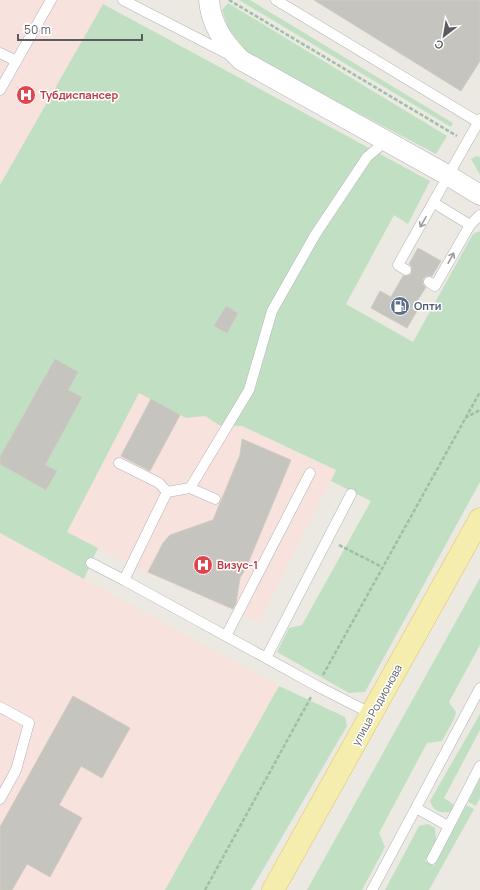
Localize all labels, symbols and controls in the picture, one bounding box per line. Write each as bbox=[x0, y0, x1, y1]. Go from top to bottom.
scale bar bbox=[18, 16, 142, 42]
north arrow bbox=[424, 16, 464, 56]
text: 50 m bbox=[24, 21, 51, 38]
text: С bbox=[431, 36, 446, 54]
hospital icon: Тубдиспансер bbox=[15, 84, 37, 106]
place label: Тубдиспансер bbox=[40, 87, 118, 102]
one-way arrow bbox=[418, 216, 426, 228]
one-way arrow bbox=[447, 252, 455, 264]
fuel station icon: Опти bbox=[389, 295, 411, 317]
place label: Опти bbox=[414, 298, 441, 313]
hospital icon: Визус-1 bbox=[192, 554, 214, 576]
place label: Визус-1 bbox=[217, 557, 258, 572]
street label: улица Родионова bbox=[348, 661, 405, 748]

